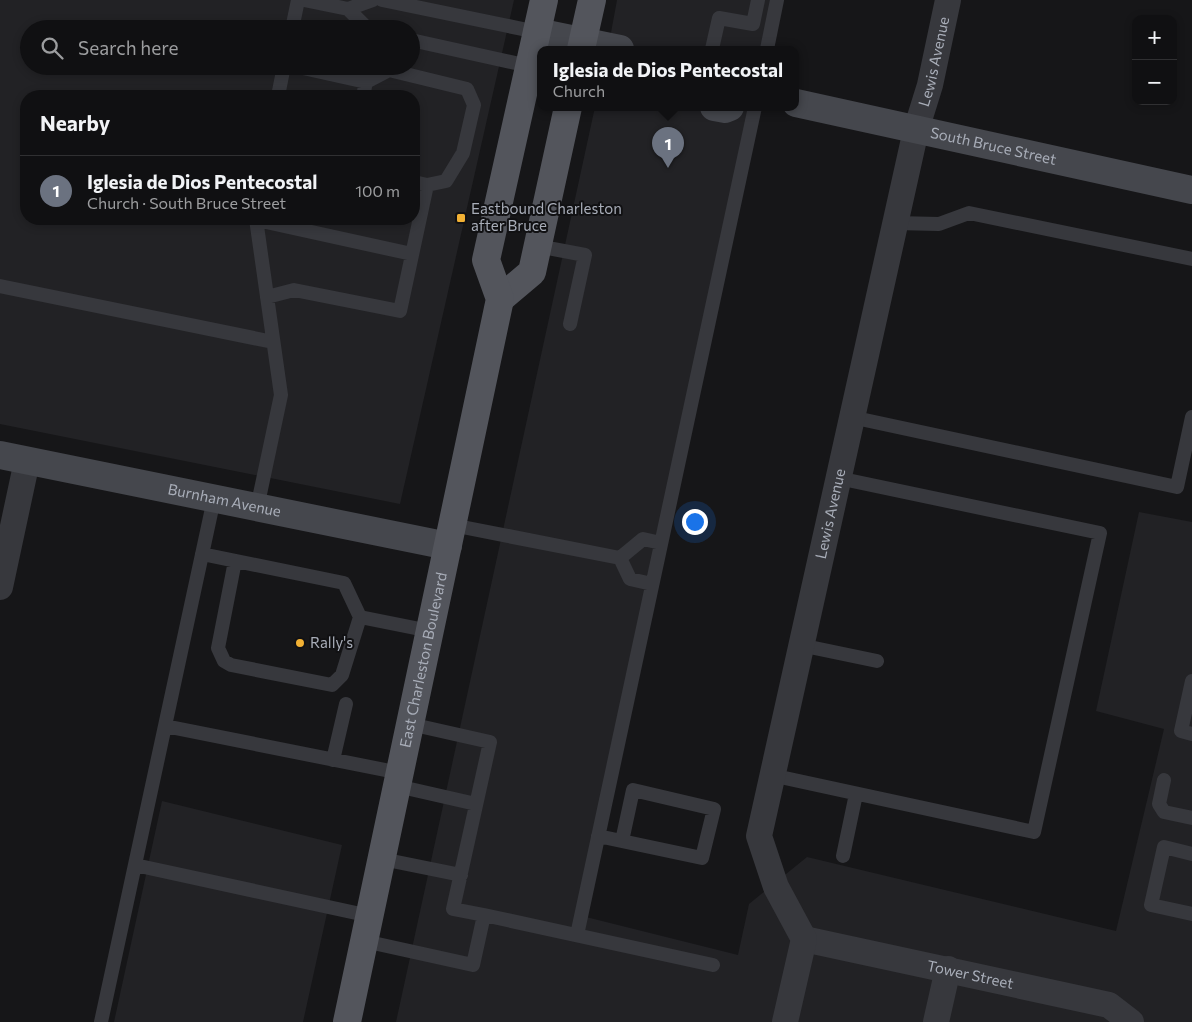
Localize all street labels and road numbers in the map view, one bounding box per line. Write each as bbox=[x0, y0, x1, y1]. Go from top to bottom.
street label: Lewis Avenue bbox=[914, 15, 952, 109]
street label: South Bruce Street bbox=[929, 123, 1058, 168]
street label: Lewis Avenue bbox=[811, 467, 848, 560]
street label: Burnham Avenue bbox=[166, 479, 283, 520]
street label: East Charleston Boulevard bbox=[395, 570, 450, 749]
street label: Tower Street bbox=[925, 956, 1015, 992]

